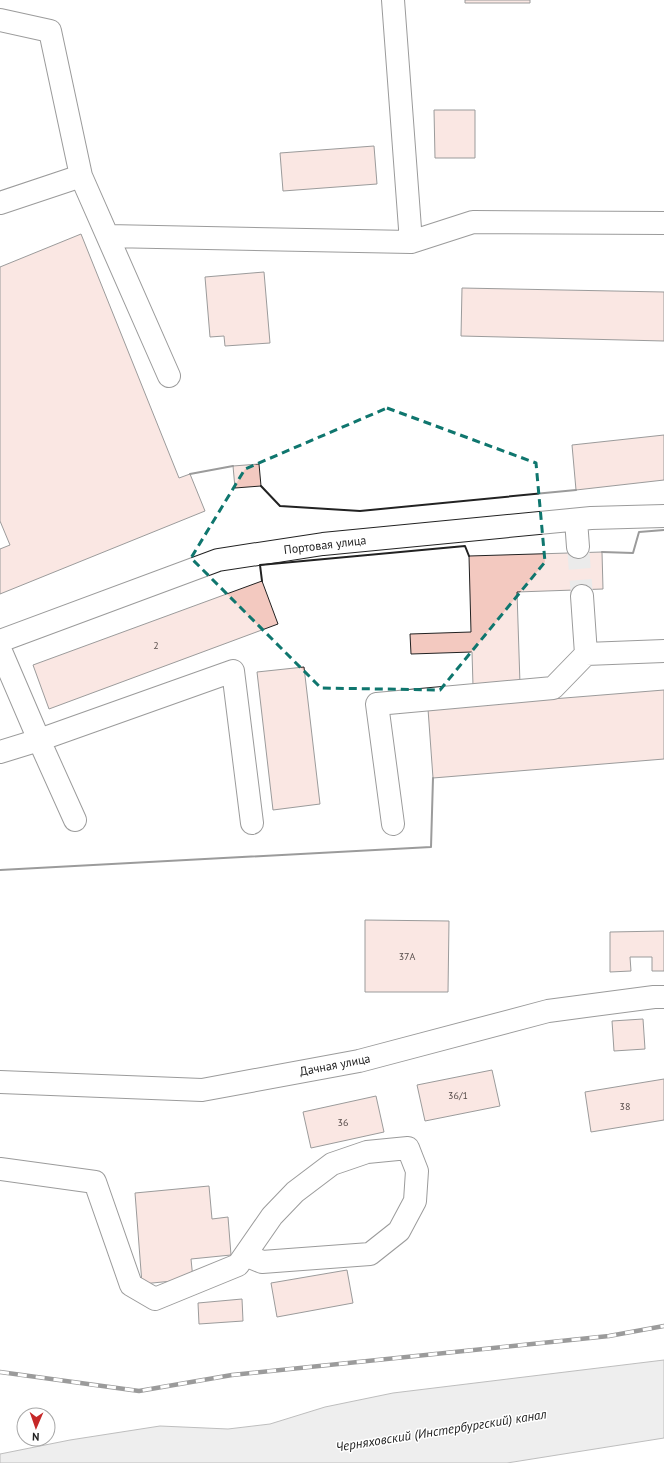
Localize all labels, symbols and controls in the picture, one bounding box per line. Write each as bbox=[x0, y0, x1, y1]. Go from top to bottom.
street label: Портовая улица bbox=[283, 532, 367, 557]
house number: 2 bbox=[153, 639, 159, 652]
house number: 37А bbox=[399, 950, 416, 963]
street label: Дачная улица bbox=[298, 1050, 372, 1079]
house number: 36/1 bbox=[448, 1089, 468, 1102]
house number: 38 bbox=[620, 1100, 630, 1113]
house number: 36 bbox=[338, 1116, 348, 1129]
water label: Черняховский (Инстербургский) канал bbox=[334, 1405, 548, 1456]
north arrow bbox=[16, 1407, 56, 1447]
text: N bbox=[32, 1430, 40, 1444]

